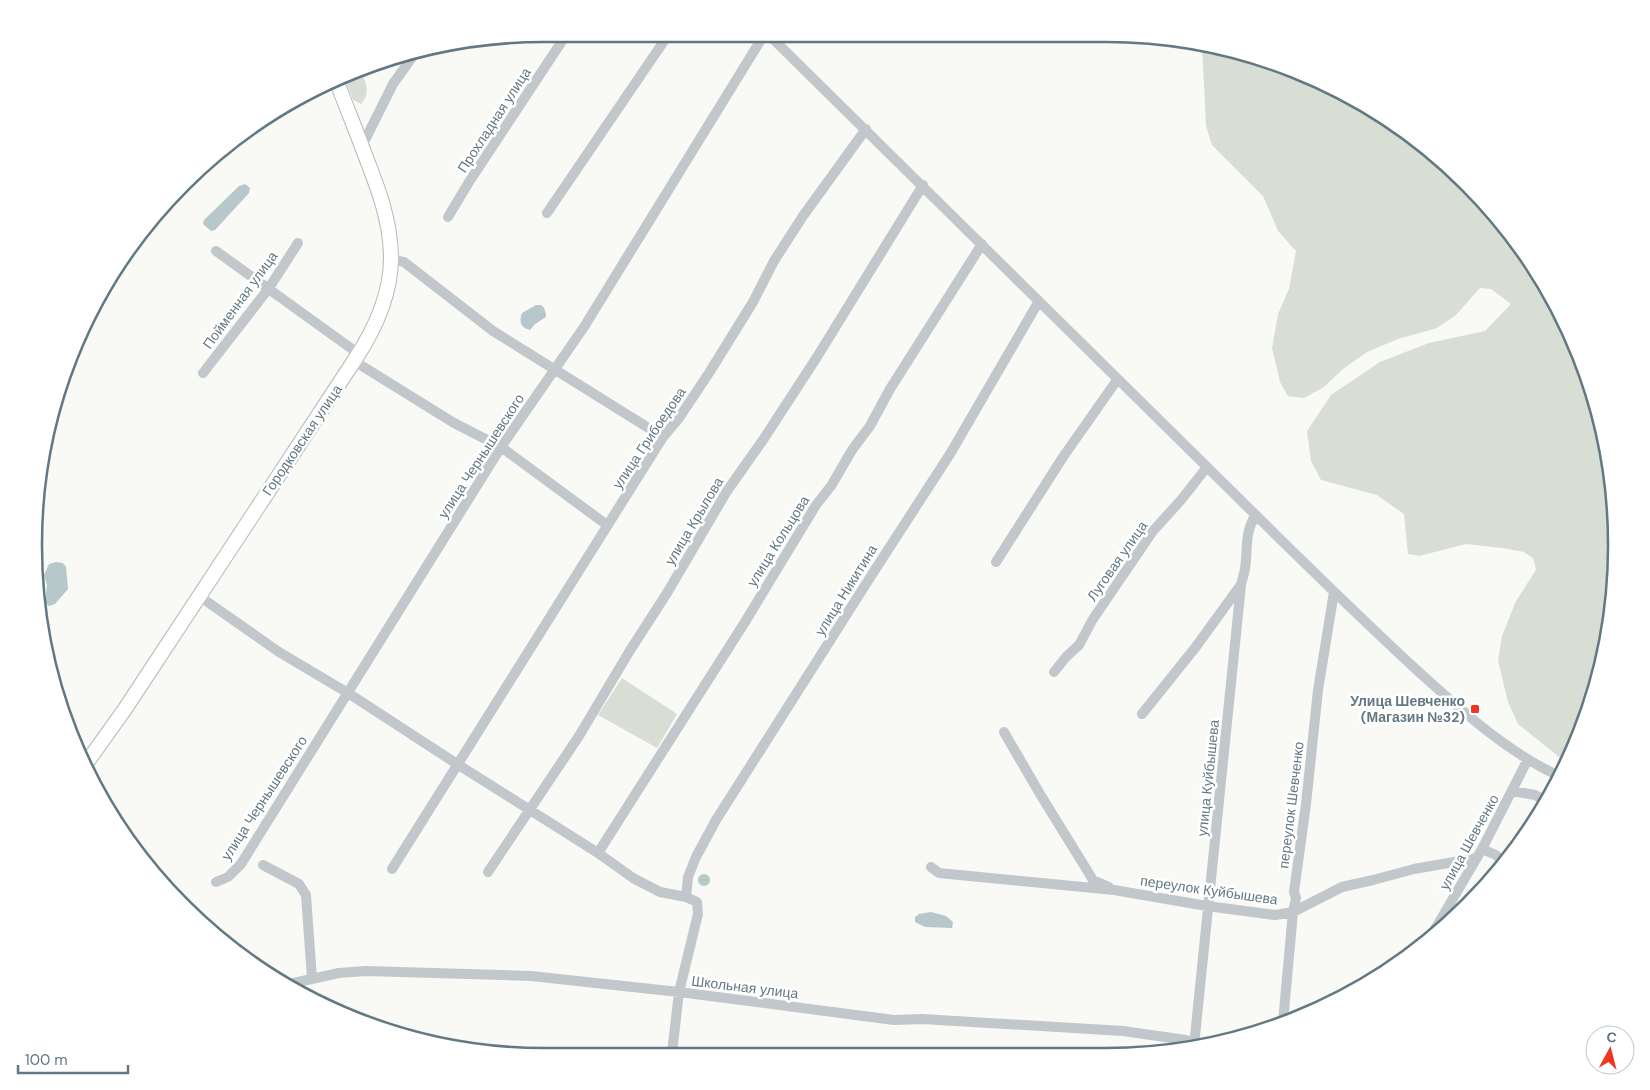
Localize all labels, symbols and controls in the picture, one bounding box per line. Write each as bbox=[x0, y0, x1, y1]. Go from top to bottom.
street label: Прохладная улица bbox=[453, 64, 535, 176]
street label: Пойменная улица bbox=[199, 248, 282, 352]
street label: Городковская улица bbox=[258, 381, 346, 499]
street label: улица Грибоедова bbox=[608, 383, 690, 492]
street label: улица Чернышевского bbox=[434, 390, 528, 522]
street label: улица Крылова bbox=[661, 474, 727, 568]
street label: улица Кольцова bbox=[743, 492, 813, 590]
street label: Луговая улица bbox=[1083, 517, 1151, 605]
street label: улица Никитина bbox=[811, 541, 881, 639]
place label: Улица Шевченко (Магазин №32) bbox=[1350, 692, 1465, 726]
marker: Улица Шевченко (Магазин №32) bbox=[1469, 703, 1481, 715]
street label: улица Куйбышева bbox=[1193, 718, 1223, 837]
street label: улица Чернышевского bbox=[217, 732, 311, 864]
street label: переулок Шевченко bbox=[1274, 740, 1308, 869]
street label: улица Шевченко bbox=[1435, 791, 1503, 893]
street label: переулок Куйбышева bbox=[1139, 871, 1279, 909]
street label: Школьная улица bbox=[691, 972, 800, 1003]
north arrow bbox=[1585, 1025, 1635, 1075]
text: С bbox=[1605, 1028, 1618, 1047]
scale bar bbox=[18, 1042, 128, 1074]
text: 100 m bbox=[25, 1050, 68, 1070]

